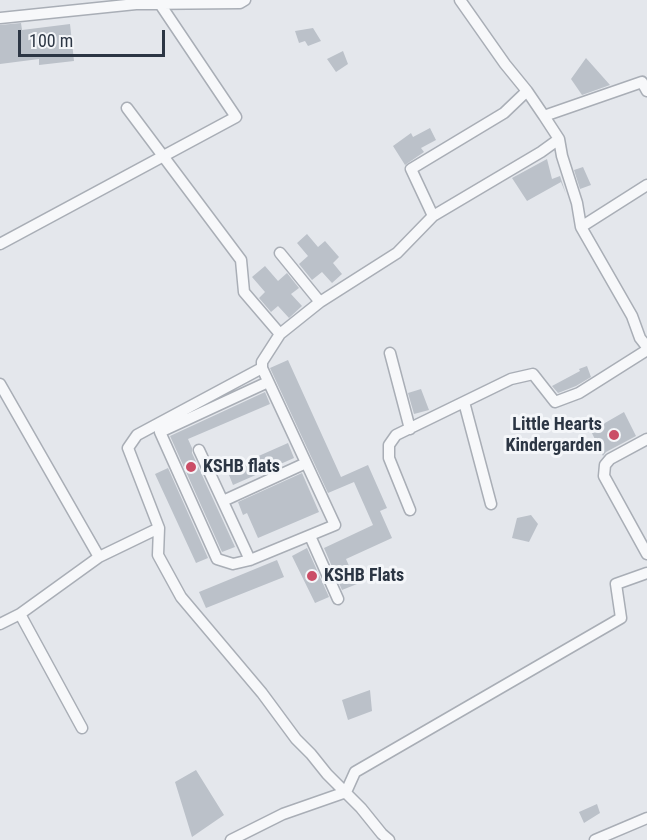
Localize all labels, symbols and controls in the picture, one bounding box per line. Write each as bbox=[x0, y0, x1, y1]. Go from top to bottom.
scale bar bbox=[21, 18, 168, 56]
text: 100 m bbox=[29, 30, 73, 51]
place label: Little Hearts Kindergarden bbox=[506, 414, 602, 456]
marker: Little Hearts Kindergarden bbox=[607, 428, 621, 442]
place label: KSHB flats bbox=[203, 456, 280, 478]
marker: KSHB flats bbox=[184, 460, 198, 474]
place label: KSHB Flats bbox=[324, 565, 404, 587]
marker: KSHB Flats bbox=[305, 569, 319, 583]

